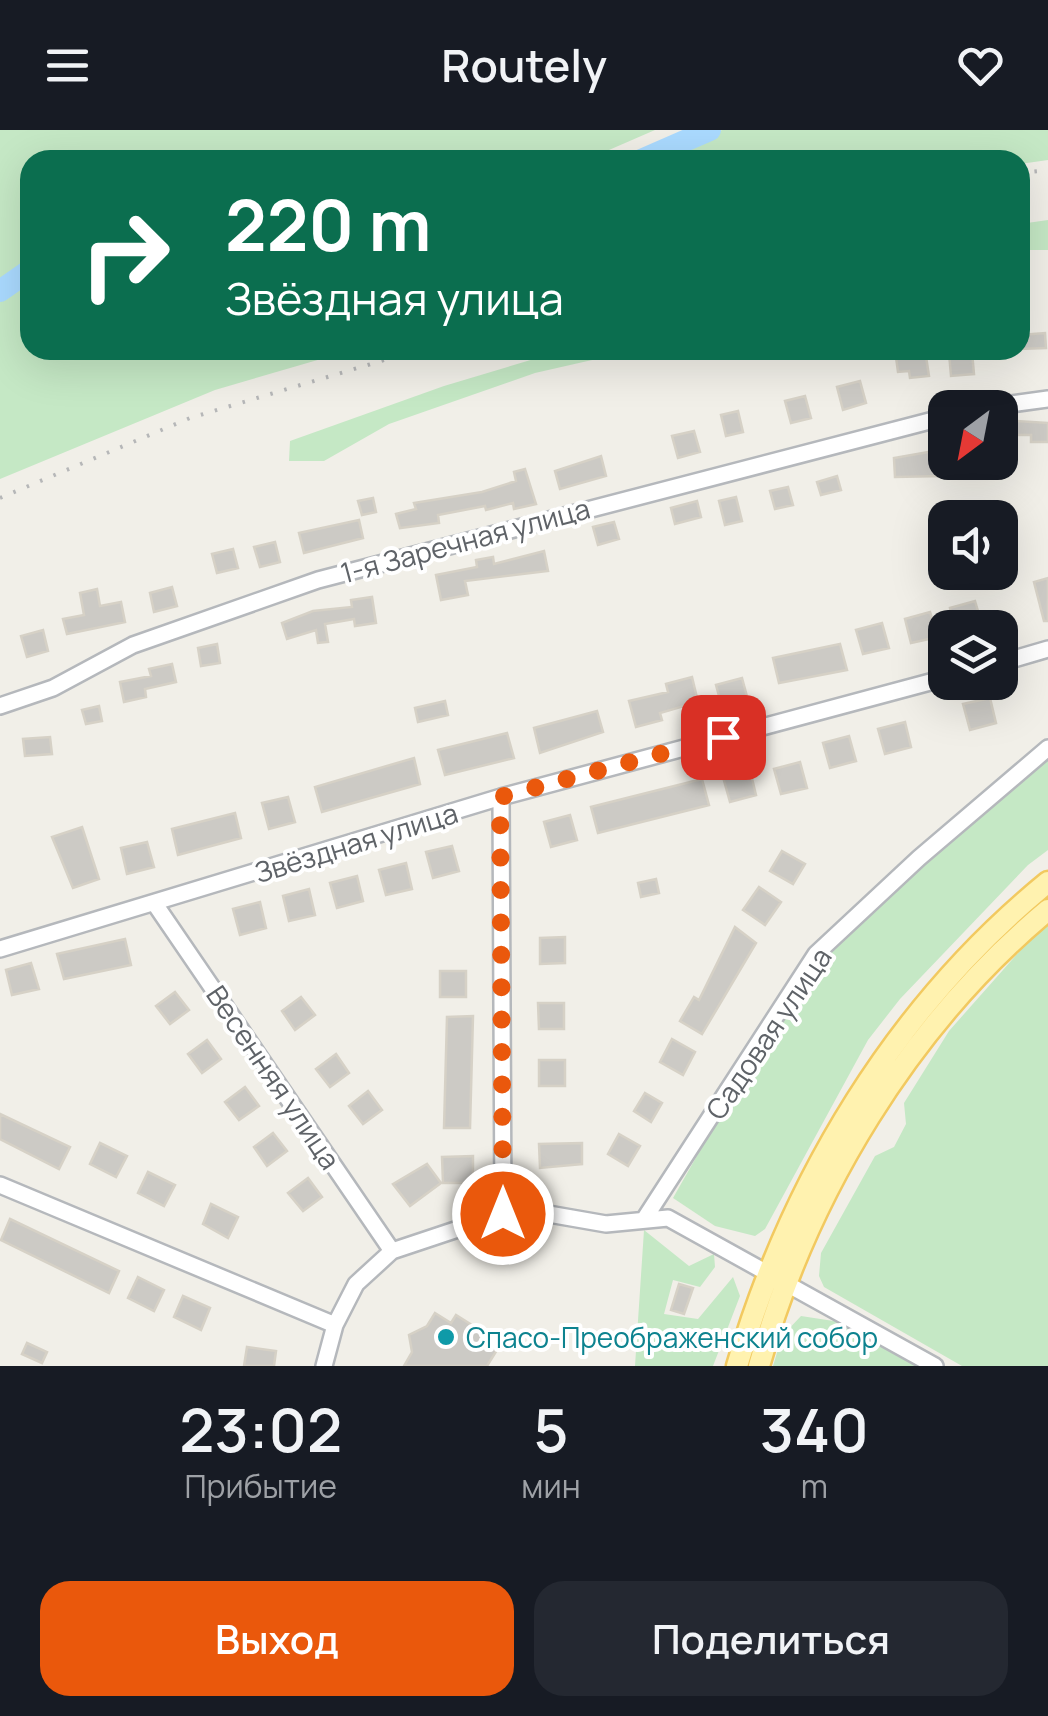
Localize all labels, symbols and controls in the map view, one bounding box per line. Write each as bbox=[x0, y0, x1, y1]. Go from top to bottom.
text: Routely bbox=[441, 34, 607, 96]
icon: menu bbox=[40, 38, 95, 93]
icon: heart bbox=[953, 38, 1008, 93]
text: 220 m bbox=[225, 176, 431, 272]
icon: right bbox=[60, 190, 190, 320]
text: Звёздная улица bbox=[225, 267, 564, 329]
north arrow bbox=[928, 390, 1018, 480]
map controls bbox=[928, 390, 1018, 700]
street label: 1-я Заречная улица bbox=[336, 488, 594, 592]
button: sound bbox=[928, 500, 1018, 590]
button: layers bbox=[928, 610, 1018, 700]
pin bbox=[681, 695, 766, 780]
icon: arrive bbox=[696, 710, 751, 765]
street label: Звёздная улица bbox=[250, 793, 462, 891]
street label: Садовая улица bbox=[696, 940, 840, 1126]
street label: Весенняя улица bbox=[198, 978, 350, 1176]
position arrow bbox=[451, 1162, 555, 1266]
place label: Спасо-Преображенский собор bbox=[466, 1318, 878, 1356]
marker: Спасо-Преображенский собор bbox=[435, 1326, 457, 1348]
text: 23:02 bbox=[179, 1388, 342, 1470]
text: 5 bbox=[533, 1388, 568, 1470]
text: 340 bbox=[760, 1388, 869, 1470]
text: Прибытие bbox=[184, 1464, 337, 1508]
text: мин bbox=[521, 1464, 581, 1508]
text: m bbox=[801, 1464, 828, 1508]
button: Выход bbox=[40, 1581, 514, 1696]
button: Поделиться bbox=[534, 1581, 1008, 1696]

